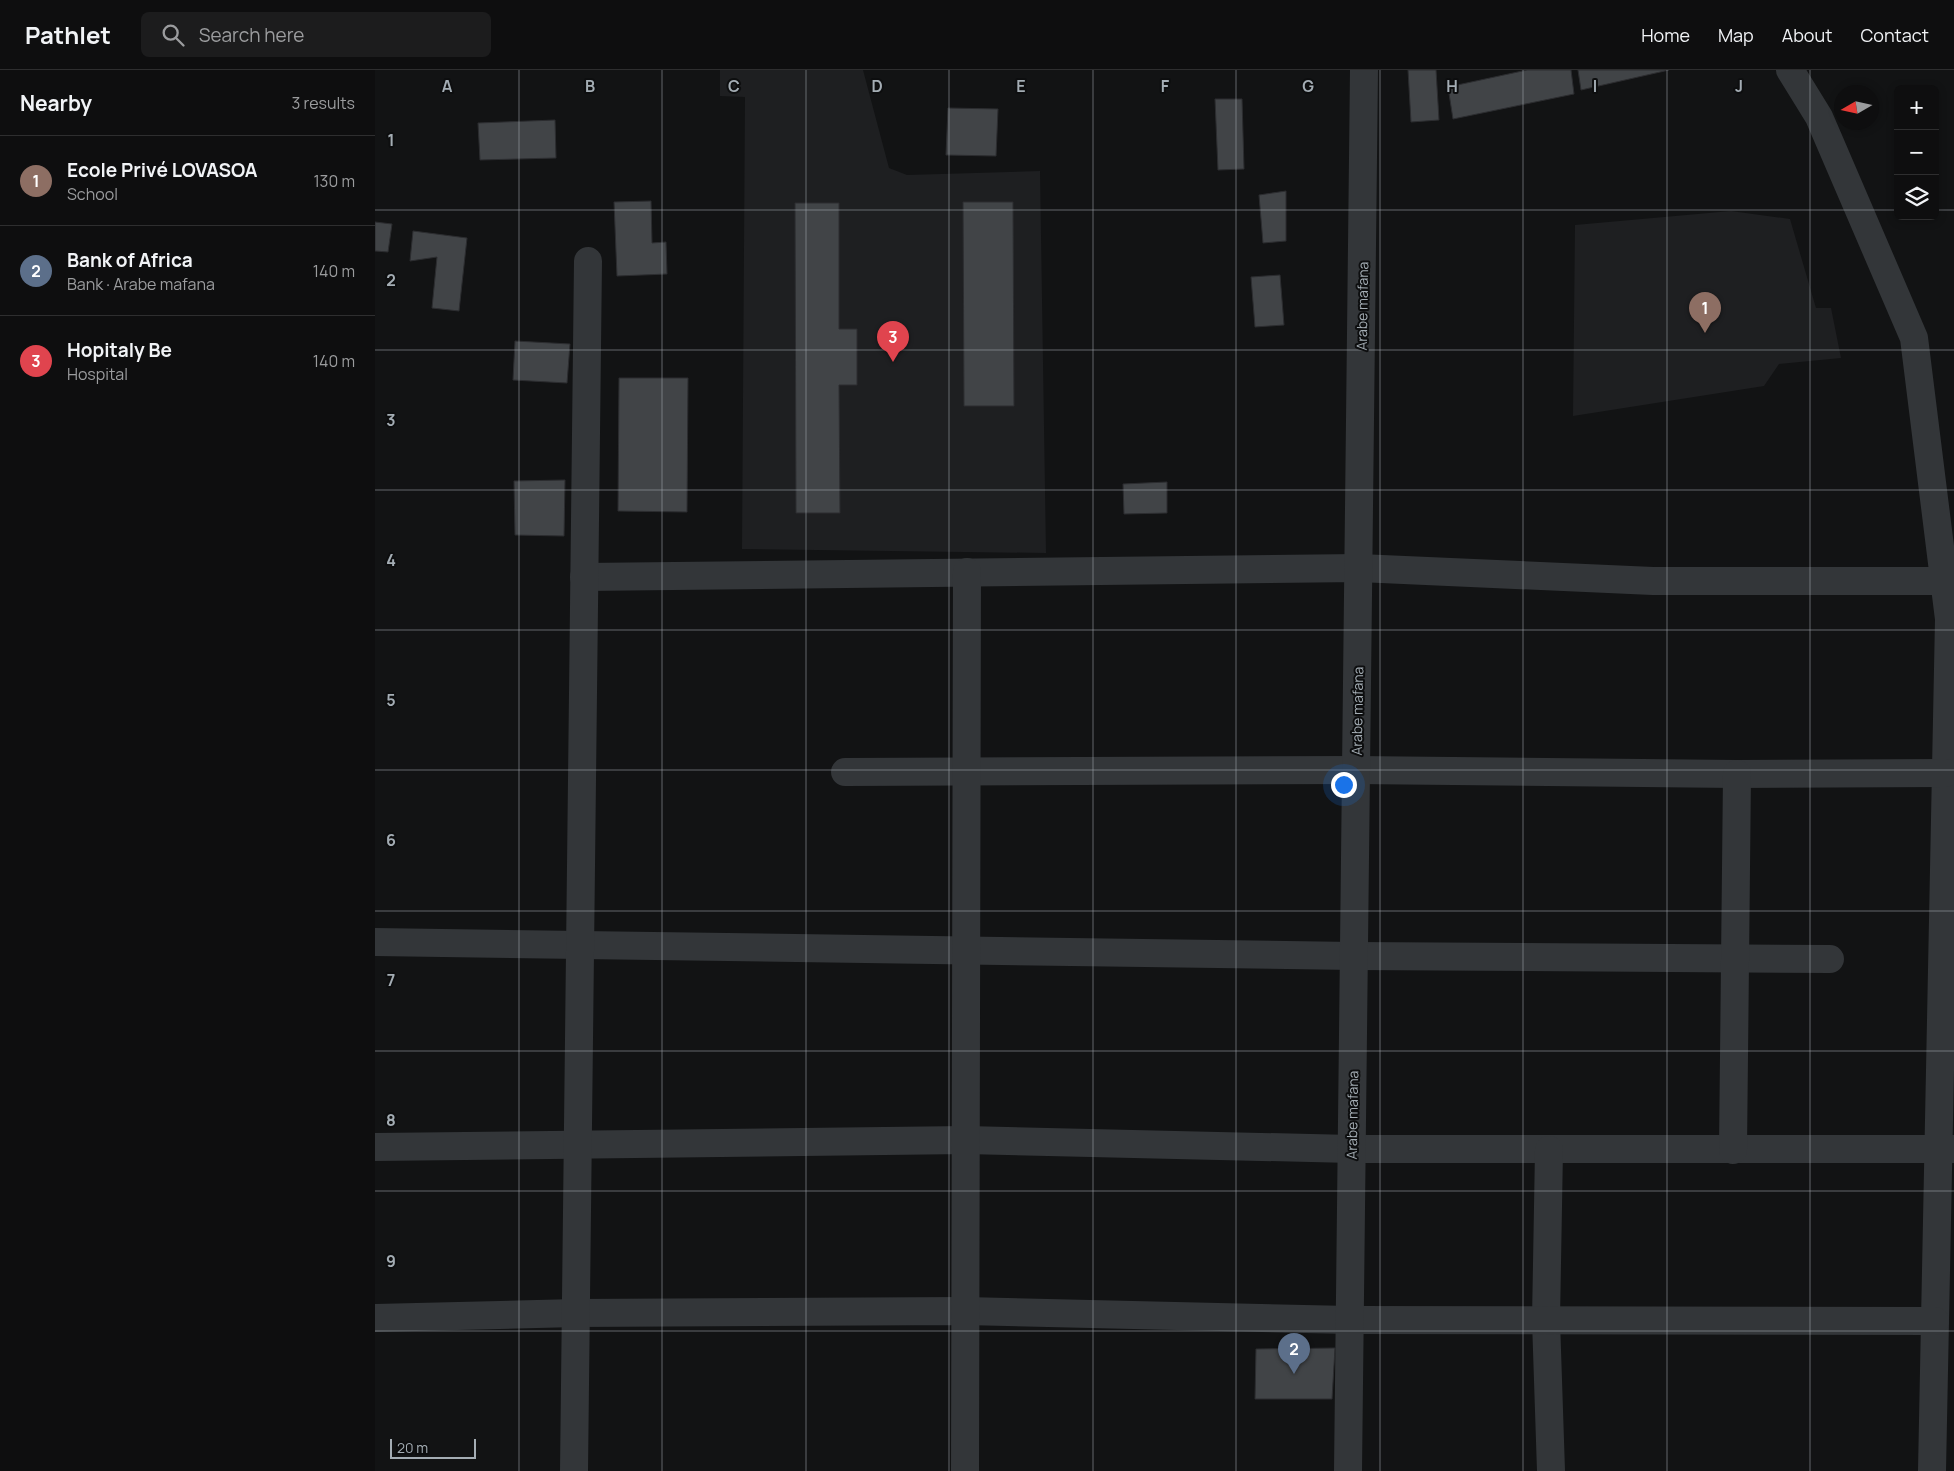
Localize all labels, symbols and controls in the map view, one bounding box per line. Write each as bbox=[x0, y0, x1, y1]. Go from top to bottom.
search box bbox=[141, 12, 491, 57]
text: Pathlet bbox=[25, 18, 111, 51]
icon: search bbox=[159, 21, 187, 49]
text: Search here bbox=[199, 22, 304, 48]
text: Home bbox=[1641, 23, 1690, 47]
text: Map bbox=[1718, 23, 1754, 47]
text: About bbox=[1782, 23, 1832, 47]
text: Contact bbox=[1860, 23, 1929, 47]
text: A bbox=[442, 75, 453, 97]
text: B bbox=[585, 75, 595, 97]
text: C bbox=[728, 75, 740, 97]
text: D bbox=[871, 75, 883, 97]
text: E bbox=[1016, 75, 1026, 97]
text: F bbox=[1161, 75, 1170, 97]
text: G bbox=[1302, 75, 1314, 97]
text: H bbox=[1446, 75, 1458, 97]
text: I bbox=[1593, 75, 1597, 97]
text: J bbox=[1735, 75, 1743, 97]
north arrow bbox=[1834, 85, 1879, 130]
map controls bbox=[1894, 85, 1939, 220]
button: + bbox=[1894, 85, 1939, 130]
text: Nearby bbox=[20, 89, 92, 117]
text: 3 results bbox=[292, 92, 355, 114]
text: 1 bbox=[387, 129, 395, 151]
button: − bbox=[1894, 130, 1939, 175]
text: Ecole Privé LOVASOA bbox=[67, 157, 258, 183]
text: 1 bbox=[32, 170, 40, 192]
text: 130 m bbox=[313, 170, 355, 192]
button: layers bbox=[1894, 175, 1939, 220]
text: School bbox=[67, 183, 118, 205]
text: Bank of Africa bbox=[67, 247, 193, 273]
text: 2 bbox=[31, 260, 41, 282]
text: 140 m bbox=[313, 260, 355, 282]
street label: Arabe mafana bbox=[1352, 261, 1372, 351]
text: 2 bbox=[386, 269, 396, 291]
text: Bank · Arabe mafana bbox=[67, 273, 215, 295]
pin: 1 bbox=[1689, 292, 1721, 333]
pin: 3 bbox=[877, 321, 909, 362]
text: Hopitaly Be bbox=[67, 337, 172, 363]
text: 3 bbox=[31, 350, 41, 372]
text: 140 m bbox=[313, 350, 355, 372]
text: Hospital bbox=[67, 363, 128, 385]
text: 3 bbox=[386, 409, 396, 431]
text: 4 bbox=[386, 549, 396, 571]
street label: Arabe mafana bbox=[1347, 666, 1367, 756]
text: 5 bbox=[386, 689, 396, 711]
your location bbox=[1331, 772, 1357, 798]
text: 6 bbox=[386, 829, 396, 851]
text: 7 bbox=[387, 969, 395, 991]
street label: Arabe mafana bbox=[1342, 1070, 1362, 1160]
text: 8 bbox=[386, 1109, 396, 1131]
text: 9 bbox=[386, 1250, 396, 1272]
pin: 2 bbox=[1278, 1333, 1310, 1374]
scale bar bbox=[390, 1436, 476, 1459]
text: 20 m bbox=[397, 1438, 428, 1457]

